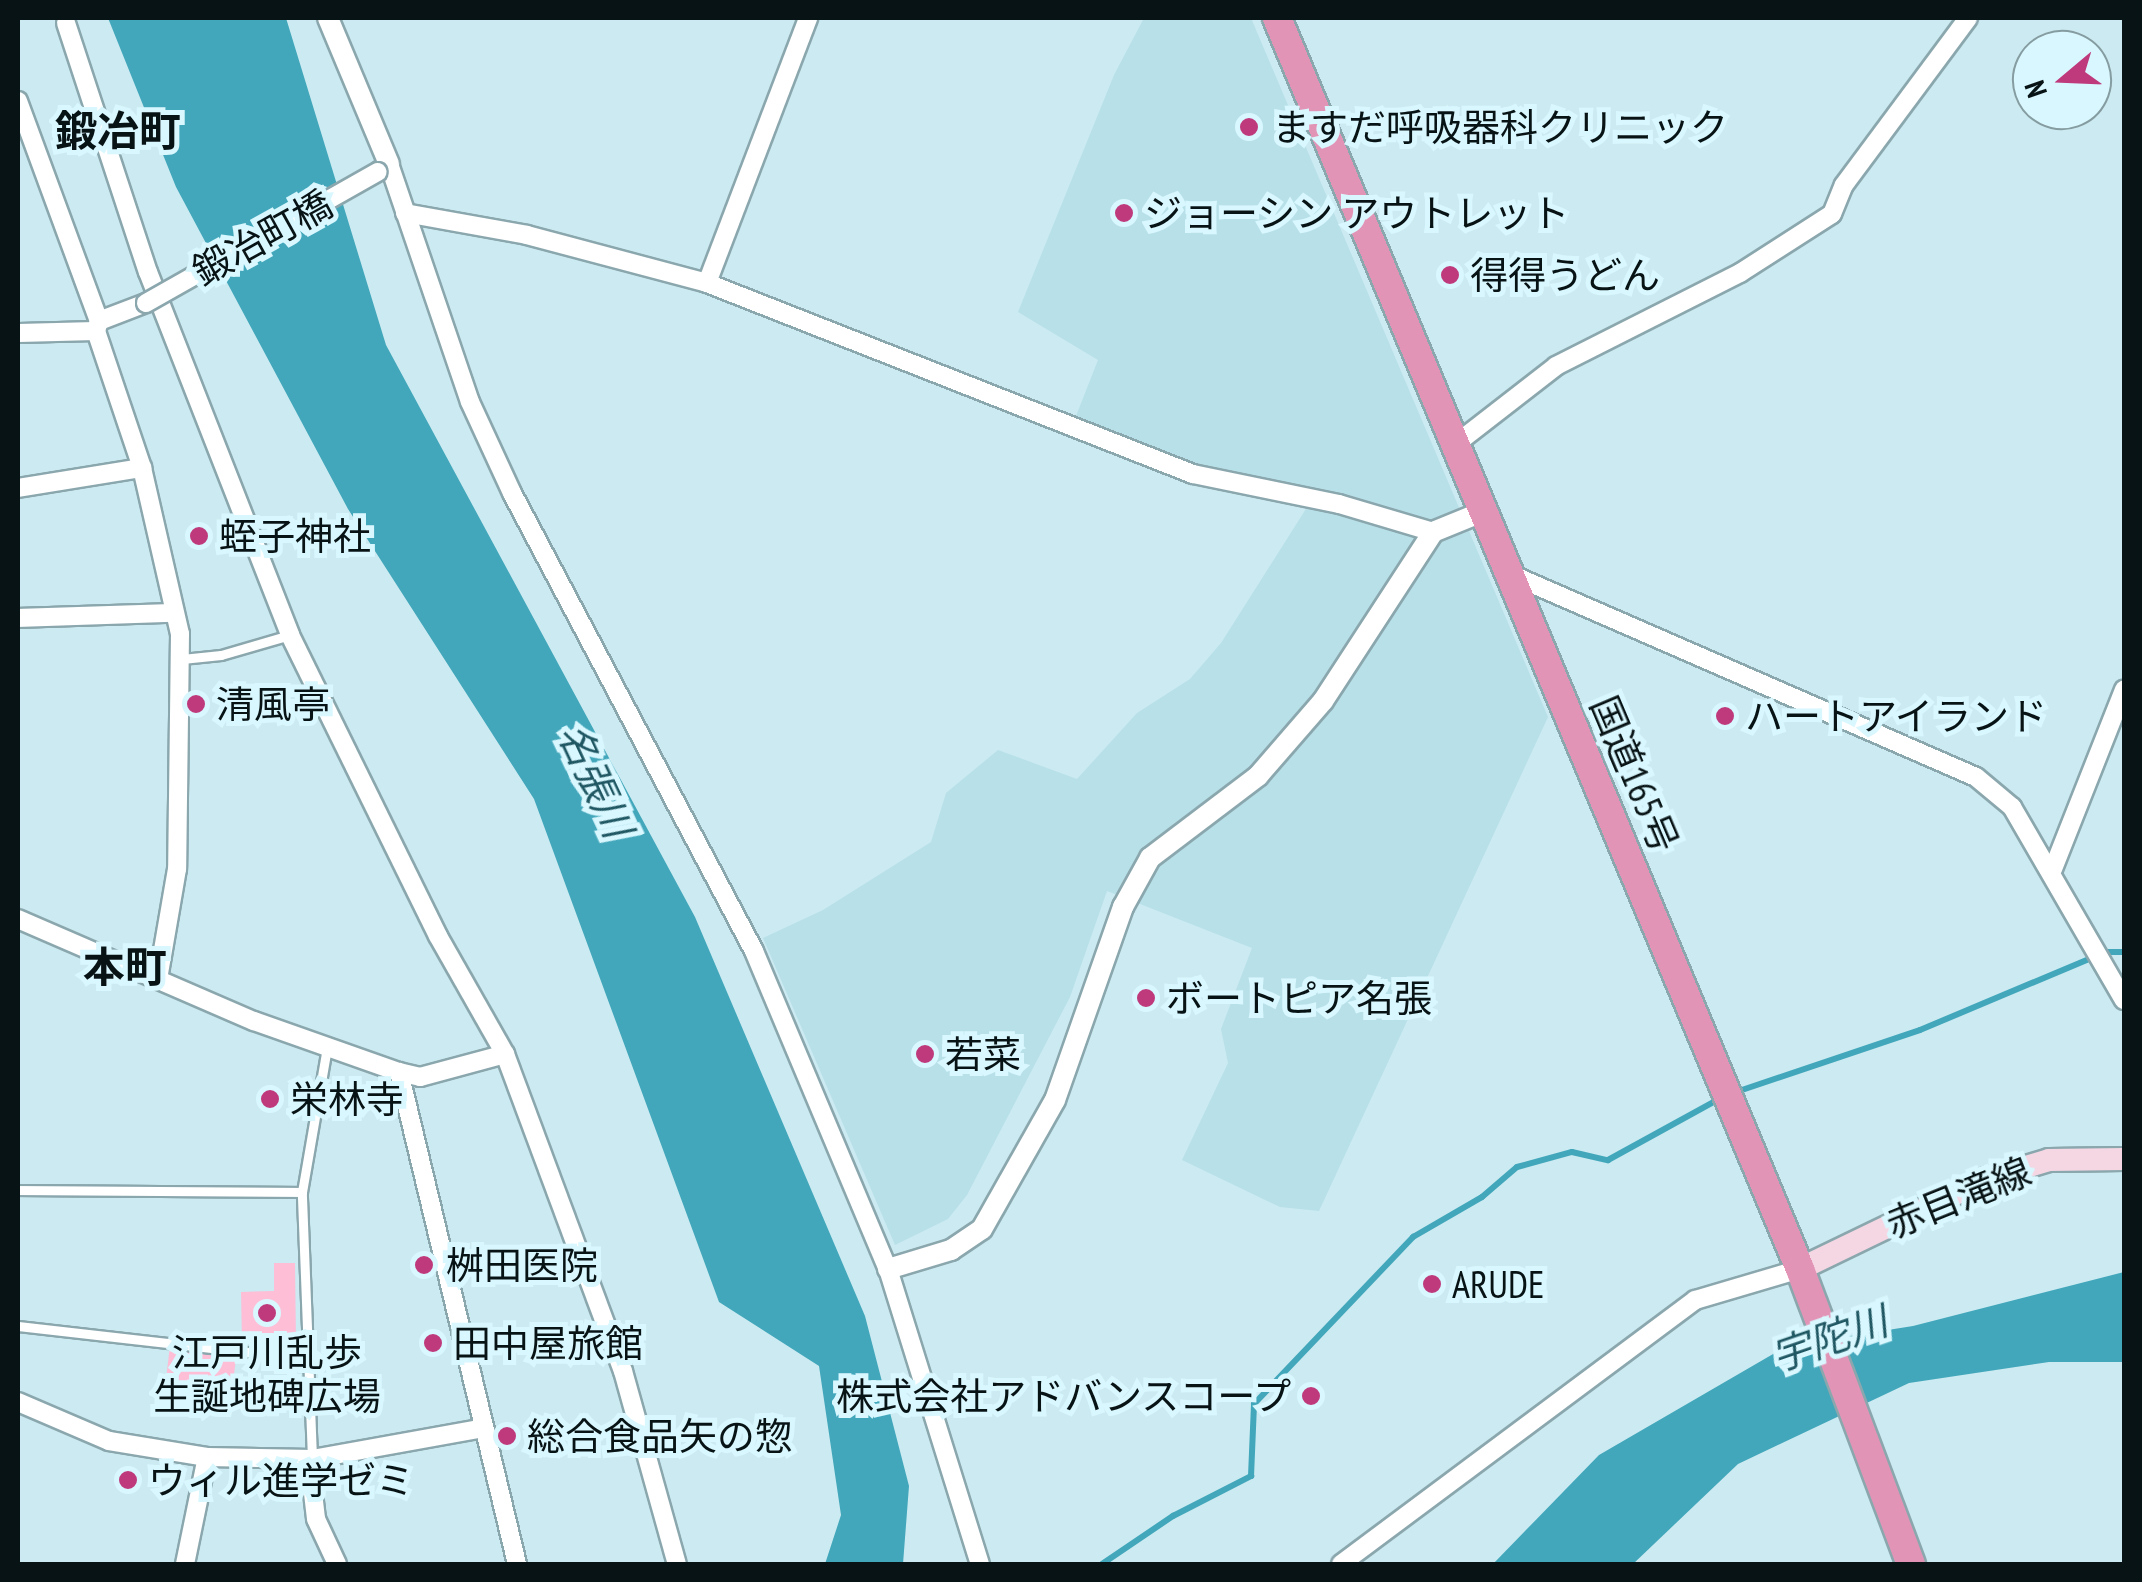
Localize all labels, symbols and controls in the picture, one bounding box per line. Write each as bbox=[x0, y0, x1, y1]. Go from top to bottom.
north arrow bbox=[2012, 30, 2112, 130]
text: N bbox=[2015, 76, 2055, 102]
place label: ますだ呼吸器科クリニック bbox=[1272, 104, 1728, 150]
district label: 鍛冶町 bbox=[55, 106, 181, 156]
marker: ますだ呼吸器科クリニック bbox=[1236, 114, 1262, 140]
street label: 鍛冶町橋 bbox=[184, 180, 340, 294]
place label: ジョーシン アウトレット bbox=[1144, 190, 1570, 236]
marker: ジョーシン アウトレット bbox=[1113, 202, 1135, 224]
place label: 得得うどん bbox=[1470, 252, 1660, 298]
marker: 得得うどん bbox=[1439, 264, 1461, 286]
place label: 蛭子神社 bbox=[219, 513, 371, 559]
marker: 蛭子神社 bbox=[188, 525, 210, 547]
place label: 清風亭 bbox=[216, 681, 330, 727]
street label: 国道165号 bbox=[1582, 689, 1688, 859]
marker: 清風亭 bbox=[185, 693, 207, 715]
place label: ハートアイランド bbox=[1745, 693, 2049, 739]
marker: ハートアイランド bbox=[1714, 705, 1736, 727]
water label: 名張川 bbox=[549, 715, 643, 845]
district label: 本町 bbox=[83, 942, 167, 992]
place label: ボートピア名張 bbox=[1166, 975, 1432, 1021]
marker: ボートピア名張 bbox=[1135, 987, 1157, 1009]
place label: 若菜 bbox=[945, 1031, 1021, 1077]
marker: 若菜 bbox=[914, 1043, 936, 1065]
place label: 栄林寺 bbox=[290, 1076, 404, 1122]
marker: 栄林寺 bbox=[259, 1088, 281, 1110]
street label: 赤目滝線 bbox=[1879, 1147, 2037, 1247]
place label: 桝田医院 bbox=[446, 1242, 598, 1288]
marker: 桝田医院 bbox=[411, 1252, 437, 1278]
place label: ARUDE bbox=[1452, 1261, 1544, 1307]
marker: ARUDE bbox=[1421, 1273, 1443, 1295]
water label: 宇陀川 bbox=[1764, 1296, 1894, 1380]
marker: 江戸川乱歩 生誕地碑広場 bbox=[256, 1302, 278, 1324]
place label: 田中屋旅館 bbox=[453, 1320, 643, 1366]
place label: 江戸川乱歩 生誕地碑広場 bbox=[153, 1329, 381, 1418]
marker: 田中屋旅館 bbox=[422, 1332, 444, 1354]
place label: 株式会社アドバンスコープ bbox=[835, 1373, 1291, 1419]
marker: 株式会社アドバンスコープ bbox=[1300, 1385, 1322, 1407]
place label: 総合食品矢の惣 bbox=[527, 1413, 793, 1459]
marker: 総合食品矢の惣 bbox=[496, 1425, 518, 1447]
place label: ウィル進学ゼミ bbox=[148, 1457, 414, 1503]
marker: ウィル進学ゼミ bbox=[117, 1469, 139, 1491]

